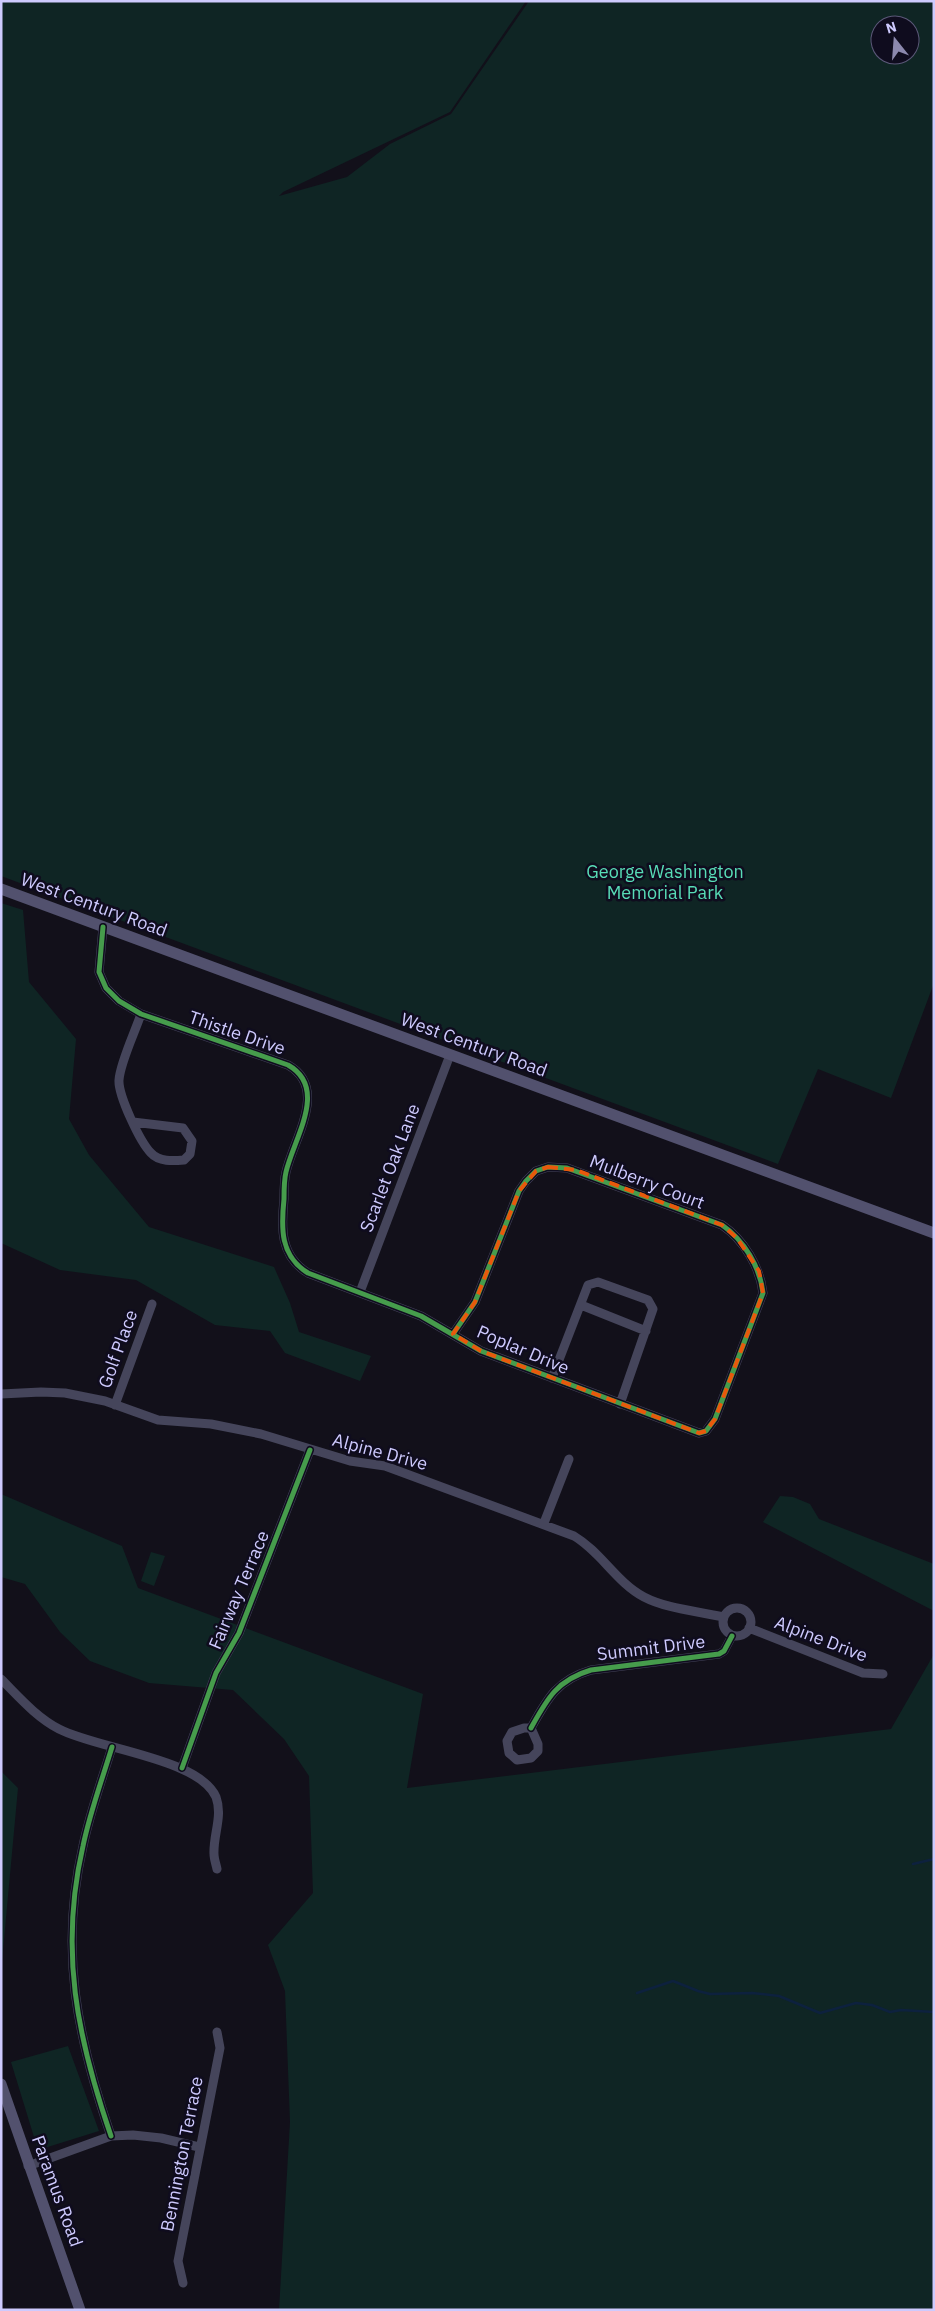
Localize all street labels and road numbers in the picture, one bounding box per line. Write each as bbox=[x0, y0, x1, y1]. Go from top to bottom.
street label: West Century Road bbox=[18, 867, 171, 942]
street label: Thistle Drive bbox=[186, 1005, 289, 1060]
street label: West Century Road bbox=[398, 1007, 551, 1082]
street label: Scarlet Oak Lane bbox=[354, 1100, 425, 1235]
street label: Mulberry Court bbox=[586, 1149, 708, 1214]
street label: Golf Place bbox=[93, 1306, 142, 1391]
street label: Poplar Drive bbox=[473, 1320, 573, 1379]
street label: Alpine Drive bbox=[330, 1428, 430, 1475]
street label: Fairway Terrace bbox=[203, 1527, 274, 1653]
street label: Alpine Drive bbox=[772, 1610, 871, 1667]
street label: Summit Drive bbox=[595, 1629, 707, 1666]
street label: Bennington Terrace bbox=[155, 2074, 208, 2234]
street label: Paramus Road bbox=[27, 2132, 88, 2250]

